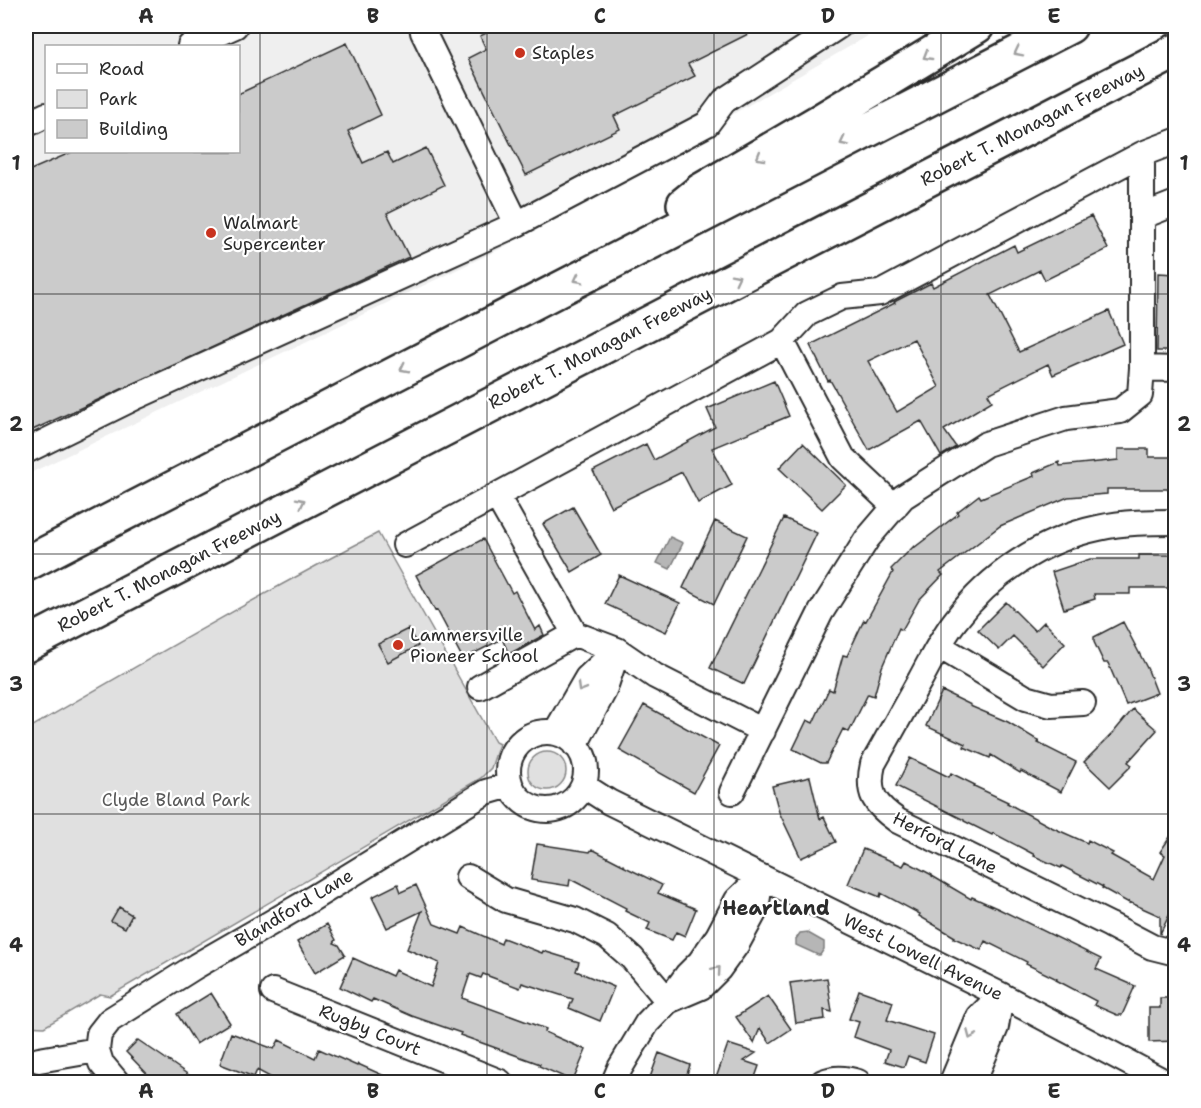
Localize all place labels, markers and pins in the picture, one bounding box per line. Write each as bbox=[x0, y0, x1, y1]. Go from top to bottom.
place label: Staples bbox=[532, 41, 595, 65]
marker: Staples bbox=[513, 46, 527, 60]
place label: Walmart Supercenter bbox=[223, 211, 326, 256]
marker: Walmart Supercenter bbox=[204, 226, 218, 240]
place label: Lammersville Pioneer School bbox=[410, 623, 539, 668]
marker: Lammersville Pioneer School bbox=[391, 638, 405, 652]

